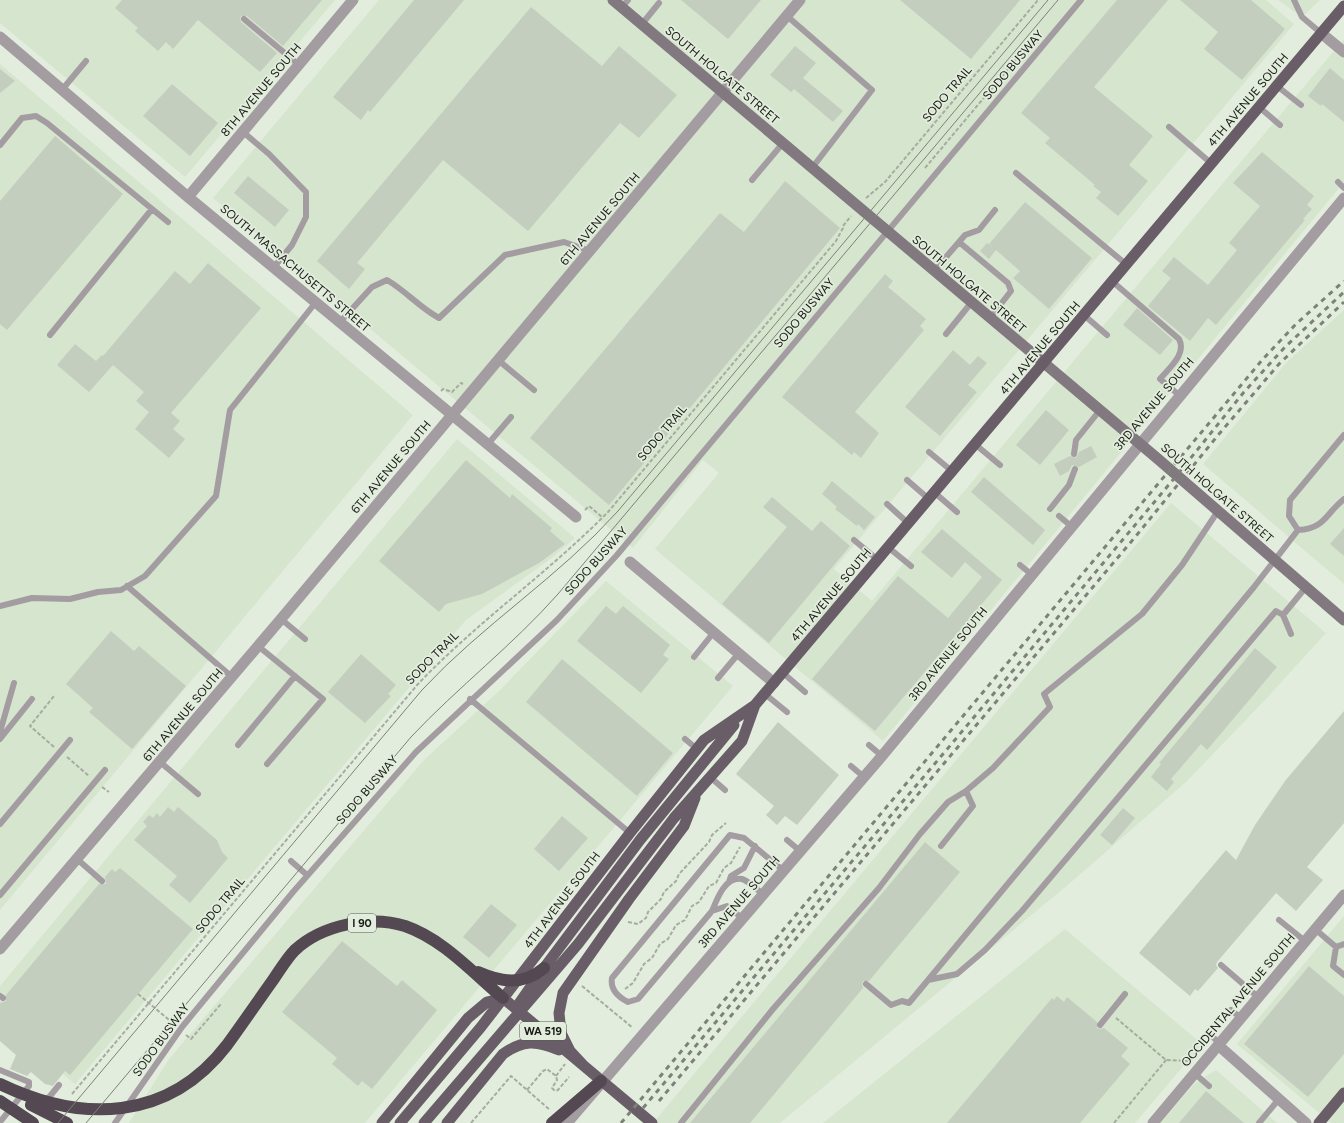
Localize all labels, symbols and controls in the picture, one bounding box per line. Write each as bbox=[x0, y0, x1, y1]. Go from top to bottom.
street label: SOUTH HOLGATE STREET bbox=[662, 23, 782, 127]
street label: SODO BUSWAY bbox=[980, 27, 1047, 103]
street label: 8TH AVENUE SOUTH bbox=[218, 40, 304, 140]
street label: 4TH AVENUE SOUTH bbox=[1205, 50, 1291, 150]
street label: SODO TRAIL bbox=[919, 63, 975, 125]
street label: 6TH AVENUE SOUTH bbox=[557, 170, 643, 268]
street label: SOUTH MASSACHUSETTS STREET bbox=[217, 201, 373, 335]
street label: SOUTH HOLGATE STREET bbox=[909, 232, 1029, 336]
street label: SODO BUSWAY bbox=[771, 275, 838, 351]
street label: 4TH AVENUE SOUTH bbox=[997, 298, 1083, 398]
street label: 3RD AVENUE SOUTH bbox=[1111, 355, 1197, 453]
street label: SODO TRAIL bbox=[634, 402, 690, 464]
street label: 6TH AVENUE SOUTH bbox=[348, 418, 434, 516]
street label: SOUTH HOLGATE STREET bbox=[1158, 440, 1276, 546]
street label: SODO BUSWAY bbox=[562, 524, 631, 598]
street label: 4TH AVENUE SOUTH bbox=[788, 545, 874, 645]
street label: 3RD AVENUE SOUTH bbox=[906, 604, 990, 704]
street label: SODO TRAIL bbox=[403, 628, 462, 687]
street label: 6TH AVENUE SOUTH bbox=[140, 666, 226, 764]
street label: SODO BUSWAY bbox=[333, 752, 401, 827]
street label: 4TH AVENUE SOUTH bbox=[521, 849, 603, 951]
street label: 3RD AVENUE SOUTH bbox=[695, 853, 783, 951]
street label: SODO TRAIL bbox=[192, 874, 248, 936]
road number: I 90 bbox=[348, 914, 376, 932]
street label: OCCIDENTAL AVENUE SOUTH bbox=[1178, 931, 1298, 1069]
street label: SODO BUSWAY bbox=[130, 1000, 193, 1079]
road number: WA 519 bbox=[520, 1022, 566, 1040]

